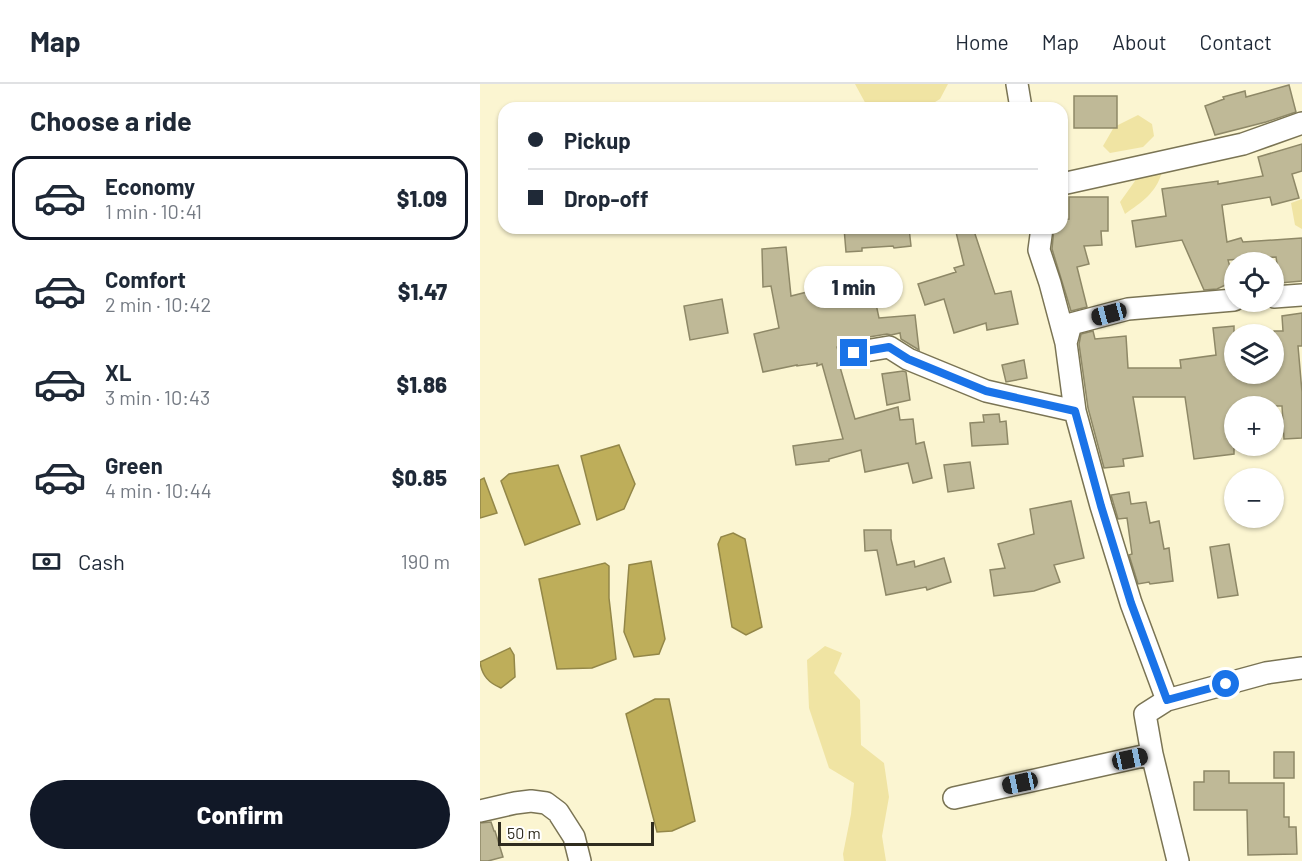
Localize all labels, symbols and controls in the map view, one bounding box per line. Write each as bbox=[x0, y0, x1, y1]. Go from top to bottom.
text: Map bbox=[30, 24, 81, 58]
text: Home bbox=[955, 29, 1009, 54]
text: Map bbox=[1042, 29, 1079, 54]
text: About bbox=[1112, 29, 1167, 54]
text: Contact bbox=[1200, 29, 1272, 54]
text: Choose a ride bbox=[30, 104, 192, 136]
text: Pickup bbox=[564, 127, 631, 153]
icon: car bbox=[33, 171, 87, 225]
text: Economy bbox=[105, 173, 195, 199]
text: $1.09 bbox=[397, 185, 447, 211]
text: Drop-off bbox=[564, 185, 648, 211]
text: 1 min · 10:41 bbox=[105, 199, 202, 223]
map controls bbox=[1224, 252, 1284, 528]
button: locate bbox=[1224, 252, 1284, 312]
icon: car bbox=[33, 264, 87, 318]
text: Comfort bbox=[105, 266, 186, 292]
callout: 1 min bbox=[804, 266, 904, 308]
text: 1 min bbox=[832, 275, 875, 299]
text: $1.47 bbox=[398, 278, 447, 304]
text: 2 min · 10:42 bbox=[105, 292, 211, 316]
car bbox=[1089, 301, 1129, 327]
button: layers bbox=[1224, 324, 1284, 384]
route end bbox=[840, 339, 867, 366]
icon: car bbox=[33, 357, 87, 411]
text: XL bbox=[105, 359, 131, 385]
text: $1.86 bbox=[397, 371, 447, 397]
text: 3 min · 10:43 bbox=[105, 385, 210, 409]
button: + bbox=[1224, 396, 1284, 456]
icon: car bbox=[33, 450, 87, 504]
text: Green bbox=[105, 452, 163, 478]
text: $0.85 bbox=[392, 464, 447, 490]
button: − bbox=[1224, 468, 1284, 528]
text: 4 min · 10:44 bbox=[105, 478, 212, 502]
icon: cash bbox=[30, 545, 63, 578]
text: Cash bbox=[78, 548, 125, 574]
text: 190 m bbox=[401, 549, 450, 573]
route start bbox=[1212, 670, 1239, 697]
car bbox=[1111, 746, 1149, 772]
car bbox=[1001, 770, 1039, 796]
button: Confirm bbox=[30, 780, 450, 849]
scale bar bbox=[498, 819, 654, 846]
text: 50 m bbox=[507, 823, 541, 842]

